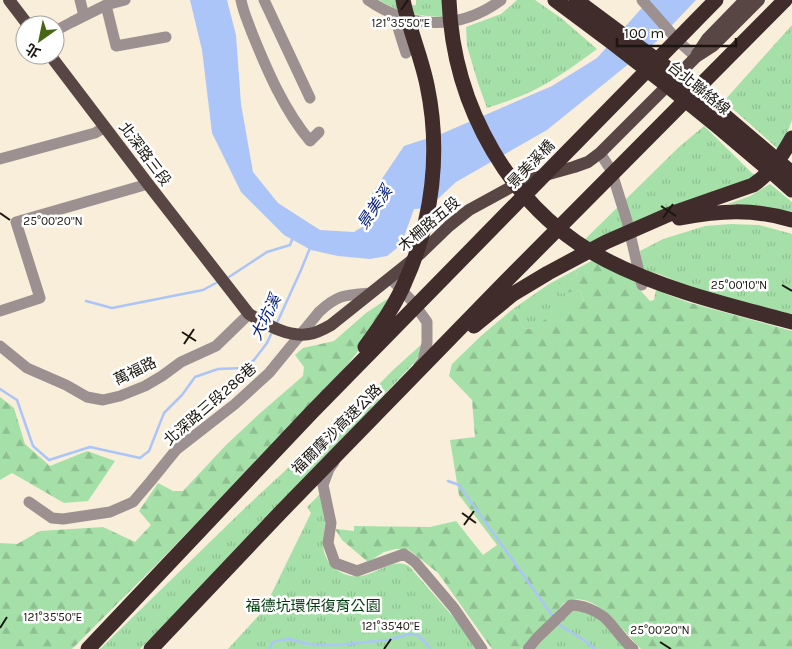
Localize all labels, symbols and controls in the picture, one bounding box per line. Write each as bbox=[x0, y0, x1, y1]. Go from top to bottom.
north arrow bbox=[15, 15, 65, 65]
scale bar bbox=[617, 15, 736, 47]
text: 121°35'50"E bbox=[372, 16, 430, 30]
text: 100 m bbox=[624, 24, 664, 42]
text: 北 bbox=[23, 40, 44, 61]
street label: 台北聯絡線 bbox=[664, 57, 734, 119]
street label: 北深路三段 bbox=[115, 119, 175, 189]
street label: 景美溪橋 bbox=[504, 136, 558, 192]
water label: 景美溪 bbox=[353, 180, 397, 232]
street label: 木柵路五段 bbox=[394, 193, 464, 255]
text: 25°00'20"N bbox=[23, 214, 83, 228]
text: 25°00'10"N bbox=[711, 278, 767, 292]
water label: 大坑溪 bbox=[246, 290, 285, 343]
street label: 萬福路 bbox=[111, 353, 159, 389]
street label: 北深路三段286巷 bbox=[160, 359, 260, 449]
street label: 福爾摩沙高速公路 bbox=[288, 380, 386, 478]
park label: 福德坑環保復育公園 bbox=[245, 597, 381, 615]
text: 121°35'50"E bbox=[24, 610, 82, 624]
text: 121°35'40"E bbox=[362, 619, 420, 633]
text: 25°00'20"N bbox=[630, 623, 690, 637]

